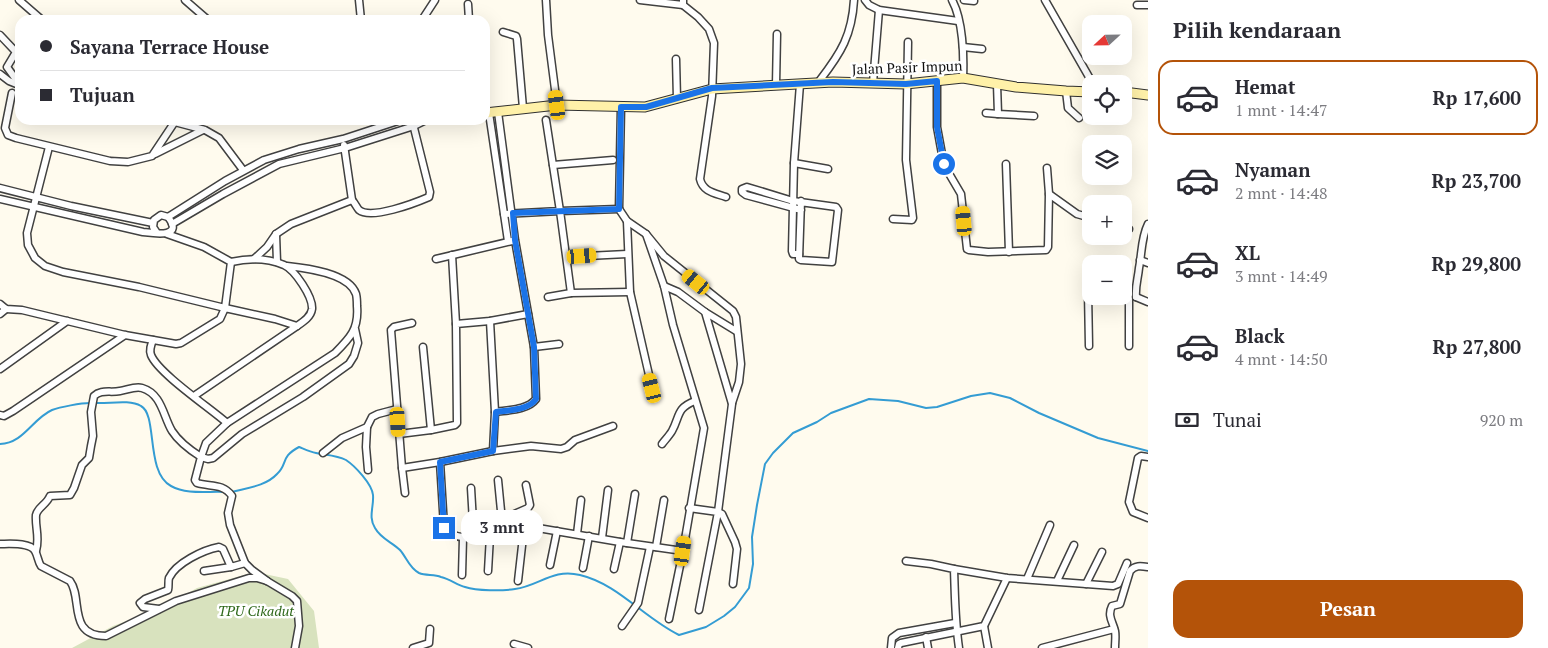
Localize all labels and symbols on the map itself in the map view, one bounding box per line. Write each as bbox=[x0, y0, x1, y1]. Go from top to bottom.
north arrow bbox=[1082, 15, 1132, 65]
street label: Jalan Pasir Impun bbox=[851, 56, 963, 78]
car bbox=[547, 89, 566, 121]
route start bbox=[933, 153, 955, 175]
car bbox=[955, 205, 972, 237]
car bbox=[566, 247, 597, 265]
car bbox=[679, 267, 712, 297]
car bbox=[641, 372, 662, 404]
car bbox=[389, 407, 406, 437]
callout: 3 mnt bbox=[462, 510, 544, 546]
route end bbox=[433, 517, 455, 539]
car bbox=[673, 535, 692, 567]
park label: TPU Cikadut bbox=[218, 601, 294, 620]

